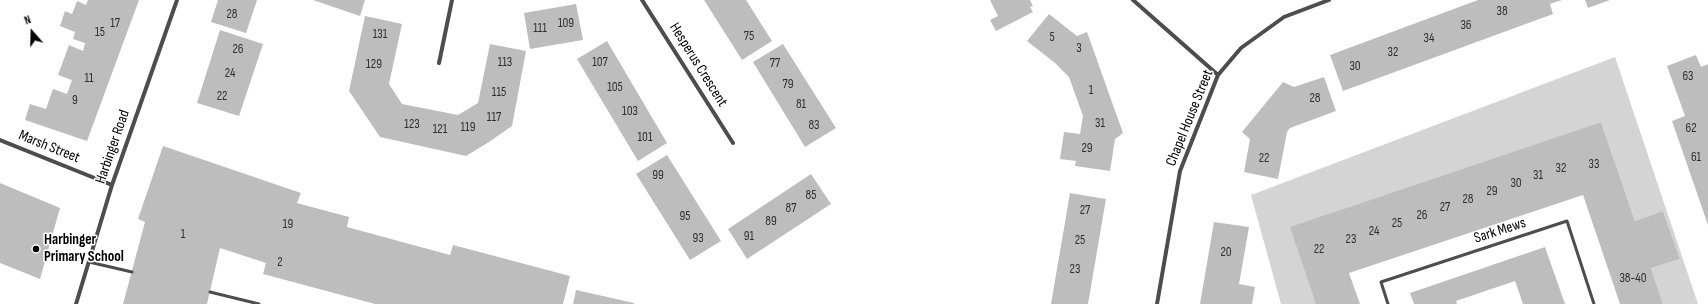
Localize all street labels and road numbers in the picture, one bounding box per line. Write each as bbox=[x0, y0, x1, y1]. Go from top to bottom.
street label: Hesperus Crescent bbox=[665, 20, 731, 110]
street label: Chapel House Street bbox=[1162, 67, 1218, 169]
street label: Harbinger Road bbox=[92, 108, 134, 186]
street label: Marsh Street bbox=[16, 127, 82, 167]
street label: Sark Mews bbox=[1472, 214, 1528, 248]

